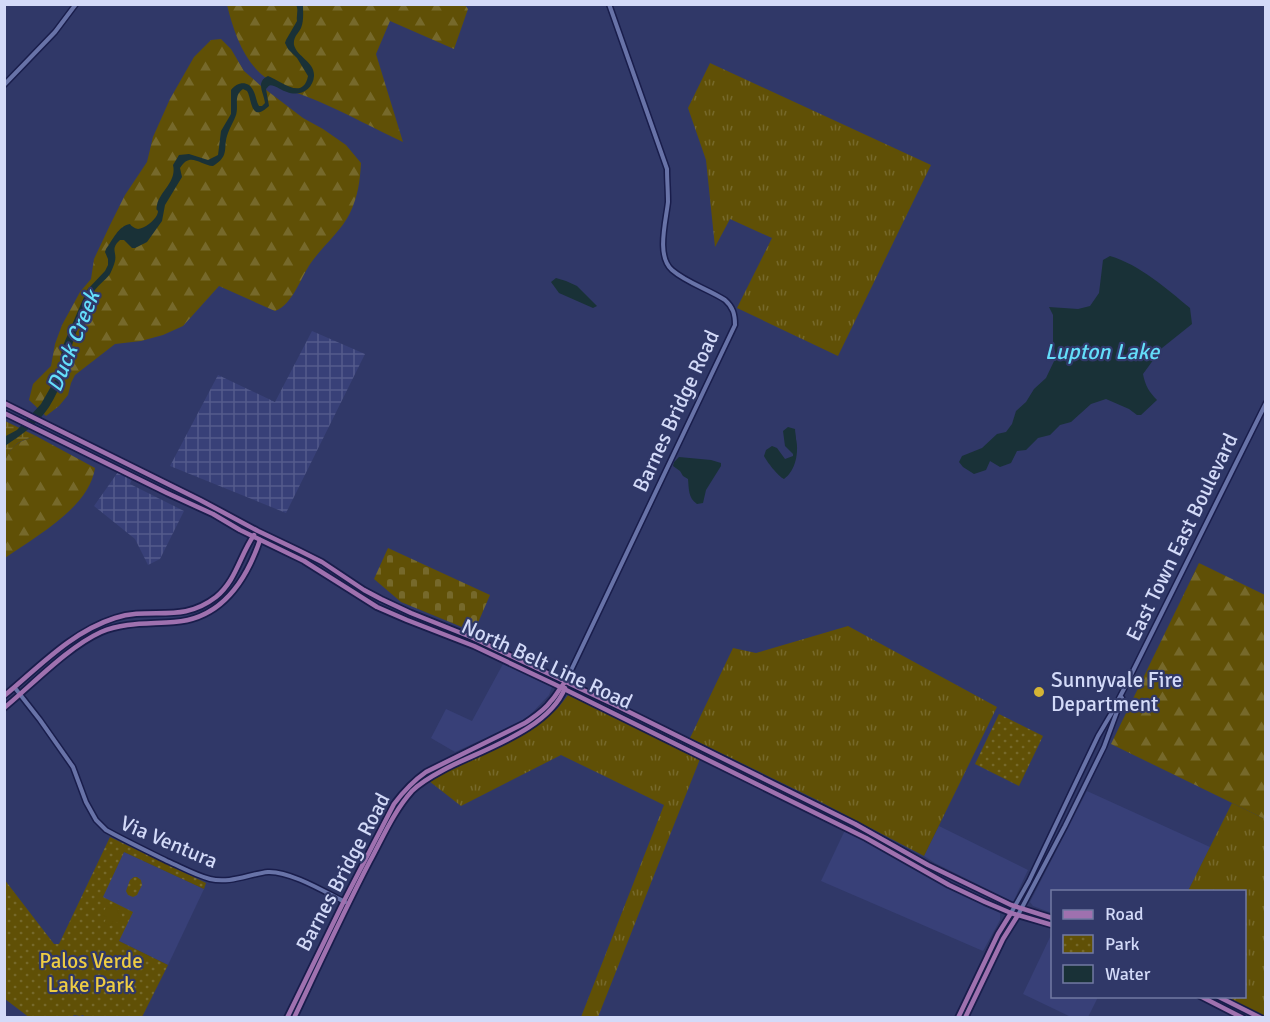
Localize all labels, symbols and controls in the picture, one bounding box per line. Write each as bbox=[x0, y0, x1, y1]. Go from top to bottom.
water label: Duck Creek bbox=[41, 285, 106, 395]
street label: Barnes Bridge Road bbox=[627, 326, 725, 496]
water label: Lupton Lake bbox=[1045, 338, 1160, 365]
street label: East Town East Boulevard bbox=[1120, 429, 1244, 645]
street label: North Belt Line Road bbox=[457, 613, 637, 715]
place label: Sunnyvale Fire Department bbox=[1051, 667, 1182, 717]
marker: Sunnyvale Fire Department bbox=[1032, 685, 1046, 699]
street label: Barnes Bridge Road bbox=[290, 788, 396, 956]
street label: Via Ventura bbox=[116, 810, 222, 874]
legend bbox=[1051, 890, 1246, 998]
text: Road bbox=[1105, 903, 1144, 925]
text: Park bbox=[1105, 933, 1140, 955]
park label: Palos Verde Lake Park bbox=[39, 948, 143, 998]
text: Water bbox=[1105, 963, 1151, 985]

